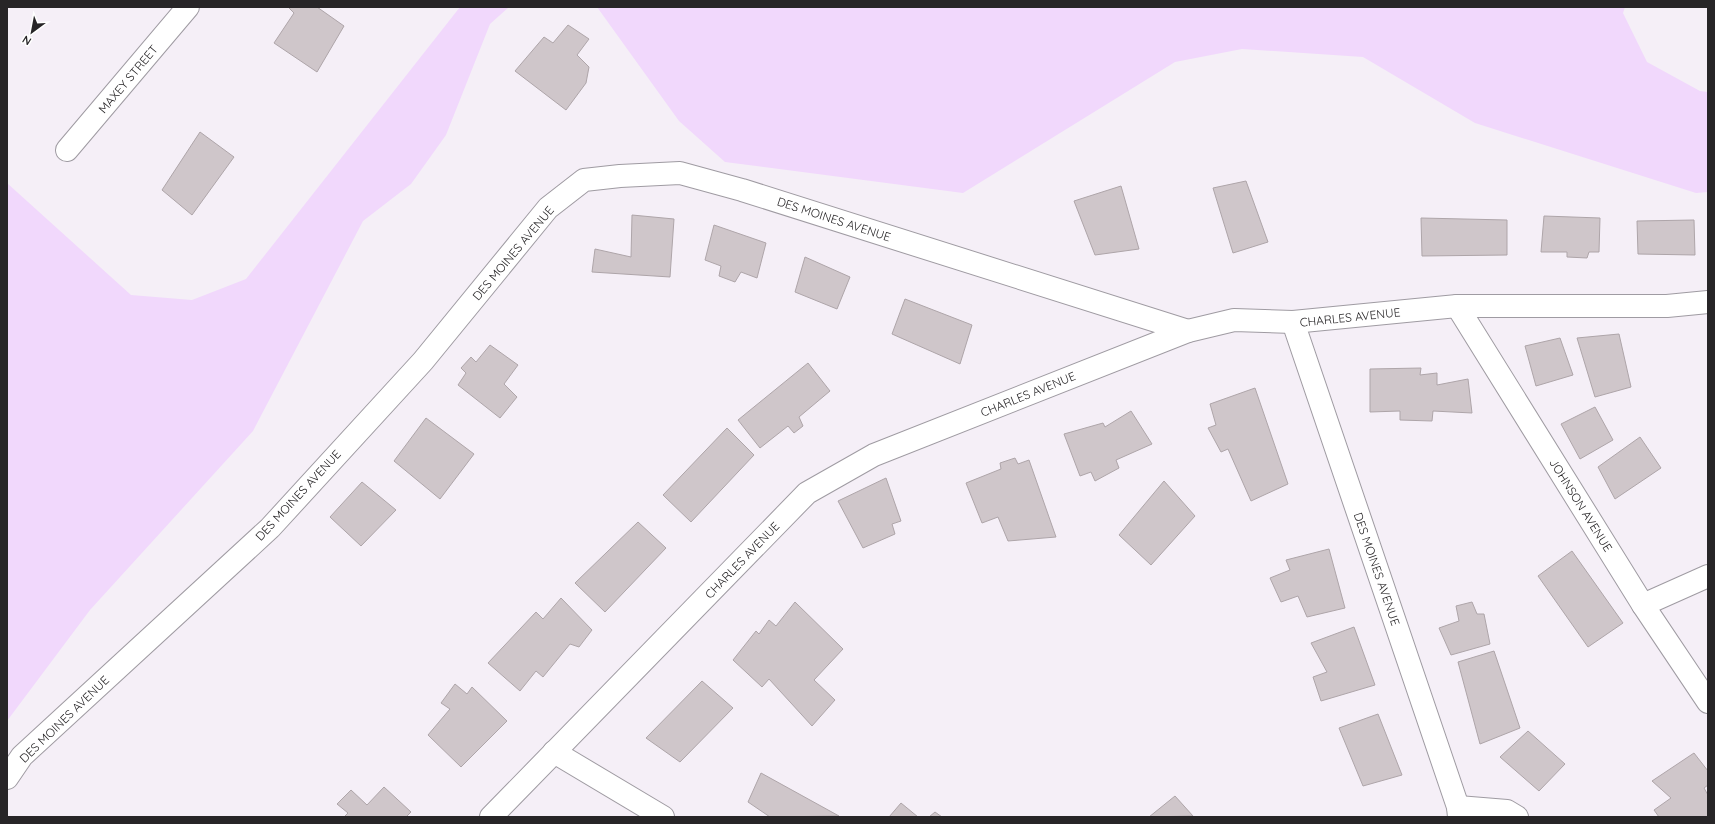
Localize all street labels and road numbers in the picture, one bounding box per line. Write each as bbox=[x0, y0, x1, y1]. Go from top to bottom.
street label: MAXEY STREET bbox=[95, 42, 161, 116]
street label: DES MOINES AVENUE bbox=[775, 194, 893, 245]
street label: DES MOINES AVENUE bbox=[469, 203, 557, 303]
street label: CHARLES AVENUE bbox=[1299, 304, 1401, 330]
street label: CHARLES AVENUE bbox=[978, 368, 1078, 420]
street label: DES MOINES AVENUE bbox=[252, 446, 344, 544]
street label: JOHNSON AVENUE bbox=[1546, 456, 1616, 554]
street label: DES MOINES AVENUE bbox=[1351, 510, 1403, 628]
street label: CHARLES AVENUE bbox=[701, 518, 783, 602]
street label: DES MOINES AVENUE bbox=[16, 672, 112, 766]

